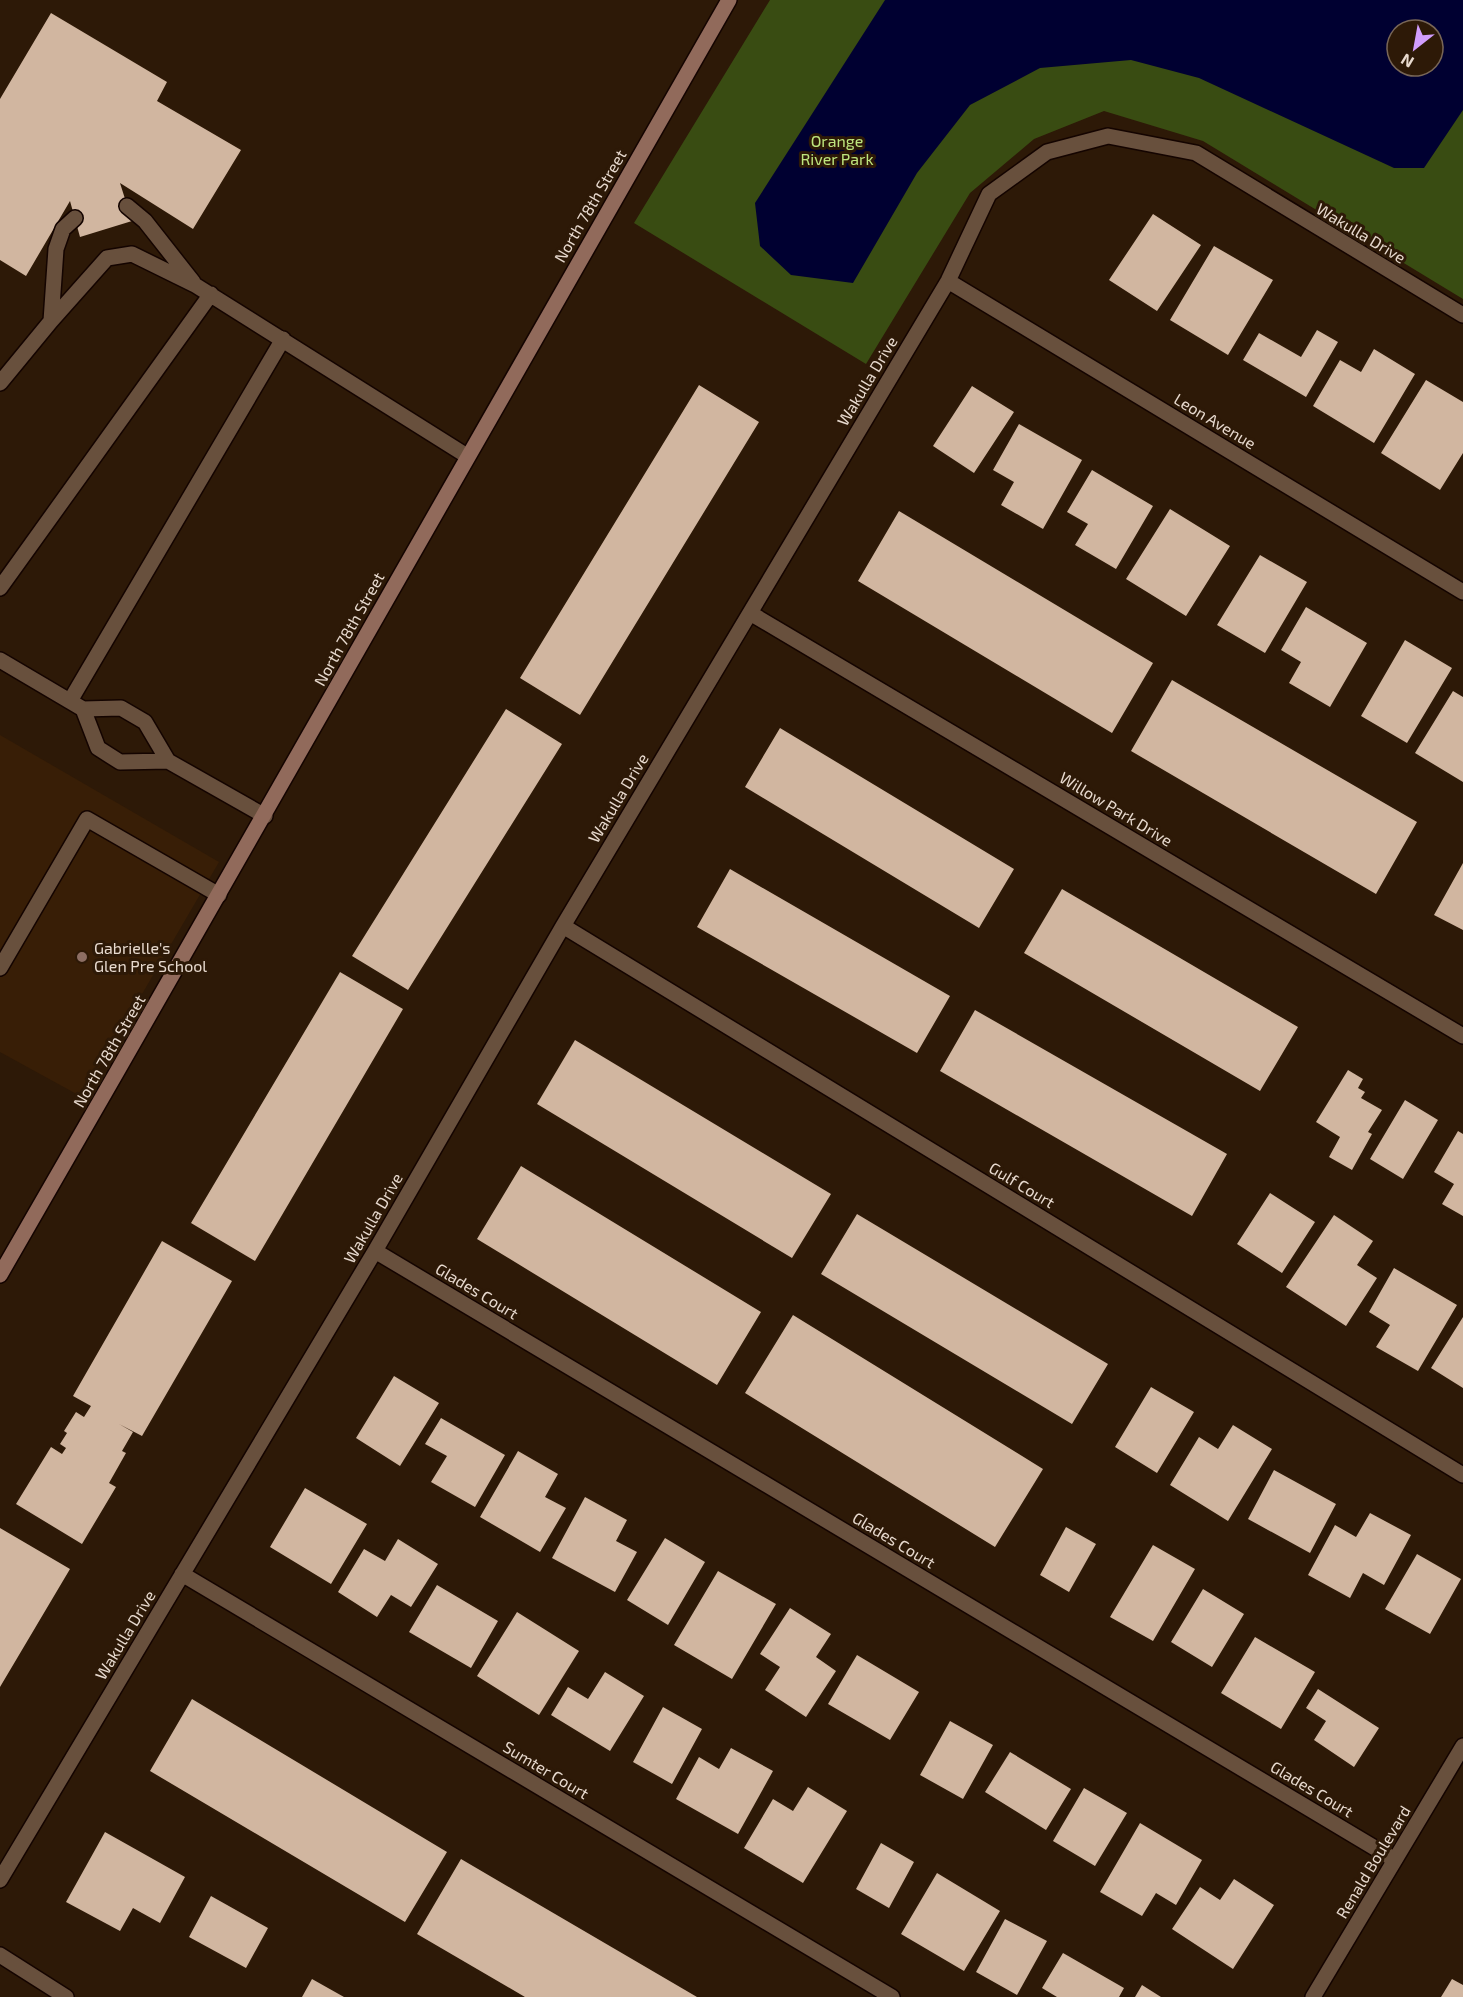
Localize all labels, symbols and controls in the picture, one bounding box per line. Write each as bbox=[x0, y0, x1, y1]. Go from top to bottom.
north arrow bbox=[1385, 18, 1445, 78]
text: N bbox=[1397, 50, 1417, 72]
park label: Orange River Park bbox=[800, 131, 874, 168]
street label: North 78th Street bbox=[550, 146, 630, 266]
street label: Wakulla Drive bbox=[1313, 198, 1409, 267]
street label: Wakulla Drive bbox=[832, 333, 901, 429]
street label: Leon Avenue bbox=[1171, 389, 1260, 452]
street label: North 78th Street bbox=[309, 569, 388, 689]
street label: Wakulla Drive bbox=[583, 750, 652, 846]
street label: Willow Park Drive bbox=[1056, 767, 1176, 850]
place label: Gabrielle's Glen Pre School bbox=[94, 938, 207, 975]
marker: Gabrielle's Glen Pre School bbox=[75, 950, 89, 964]
street label: North 78th Street bbox=[69, 991, 149, 1111]
street label: Gulf Court bbox=[986, 1158, 1058, 1212]
street label: Wakulla Drive bbox=[339, 1169, 406, 1266]
street label: Glades Court bbox=[433, 1259, 522, 1323]
street label: Glades Court bbox=[850, 1508, 939, 1572]
street label: Wakulla Drive bbox=[90, 1587, 159, 1683]
street label: Sumter Court bbox=[500, 1737, 592, 1803]
street label: Glades Court bbox=[1268, 1757, 1357, 1821]
street label: Renald Boulevard bbox=[1331, 1802, 1414, 1922]

